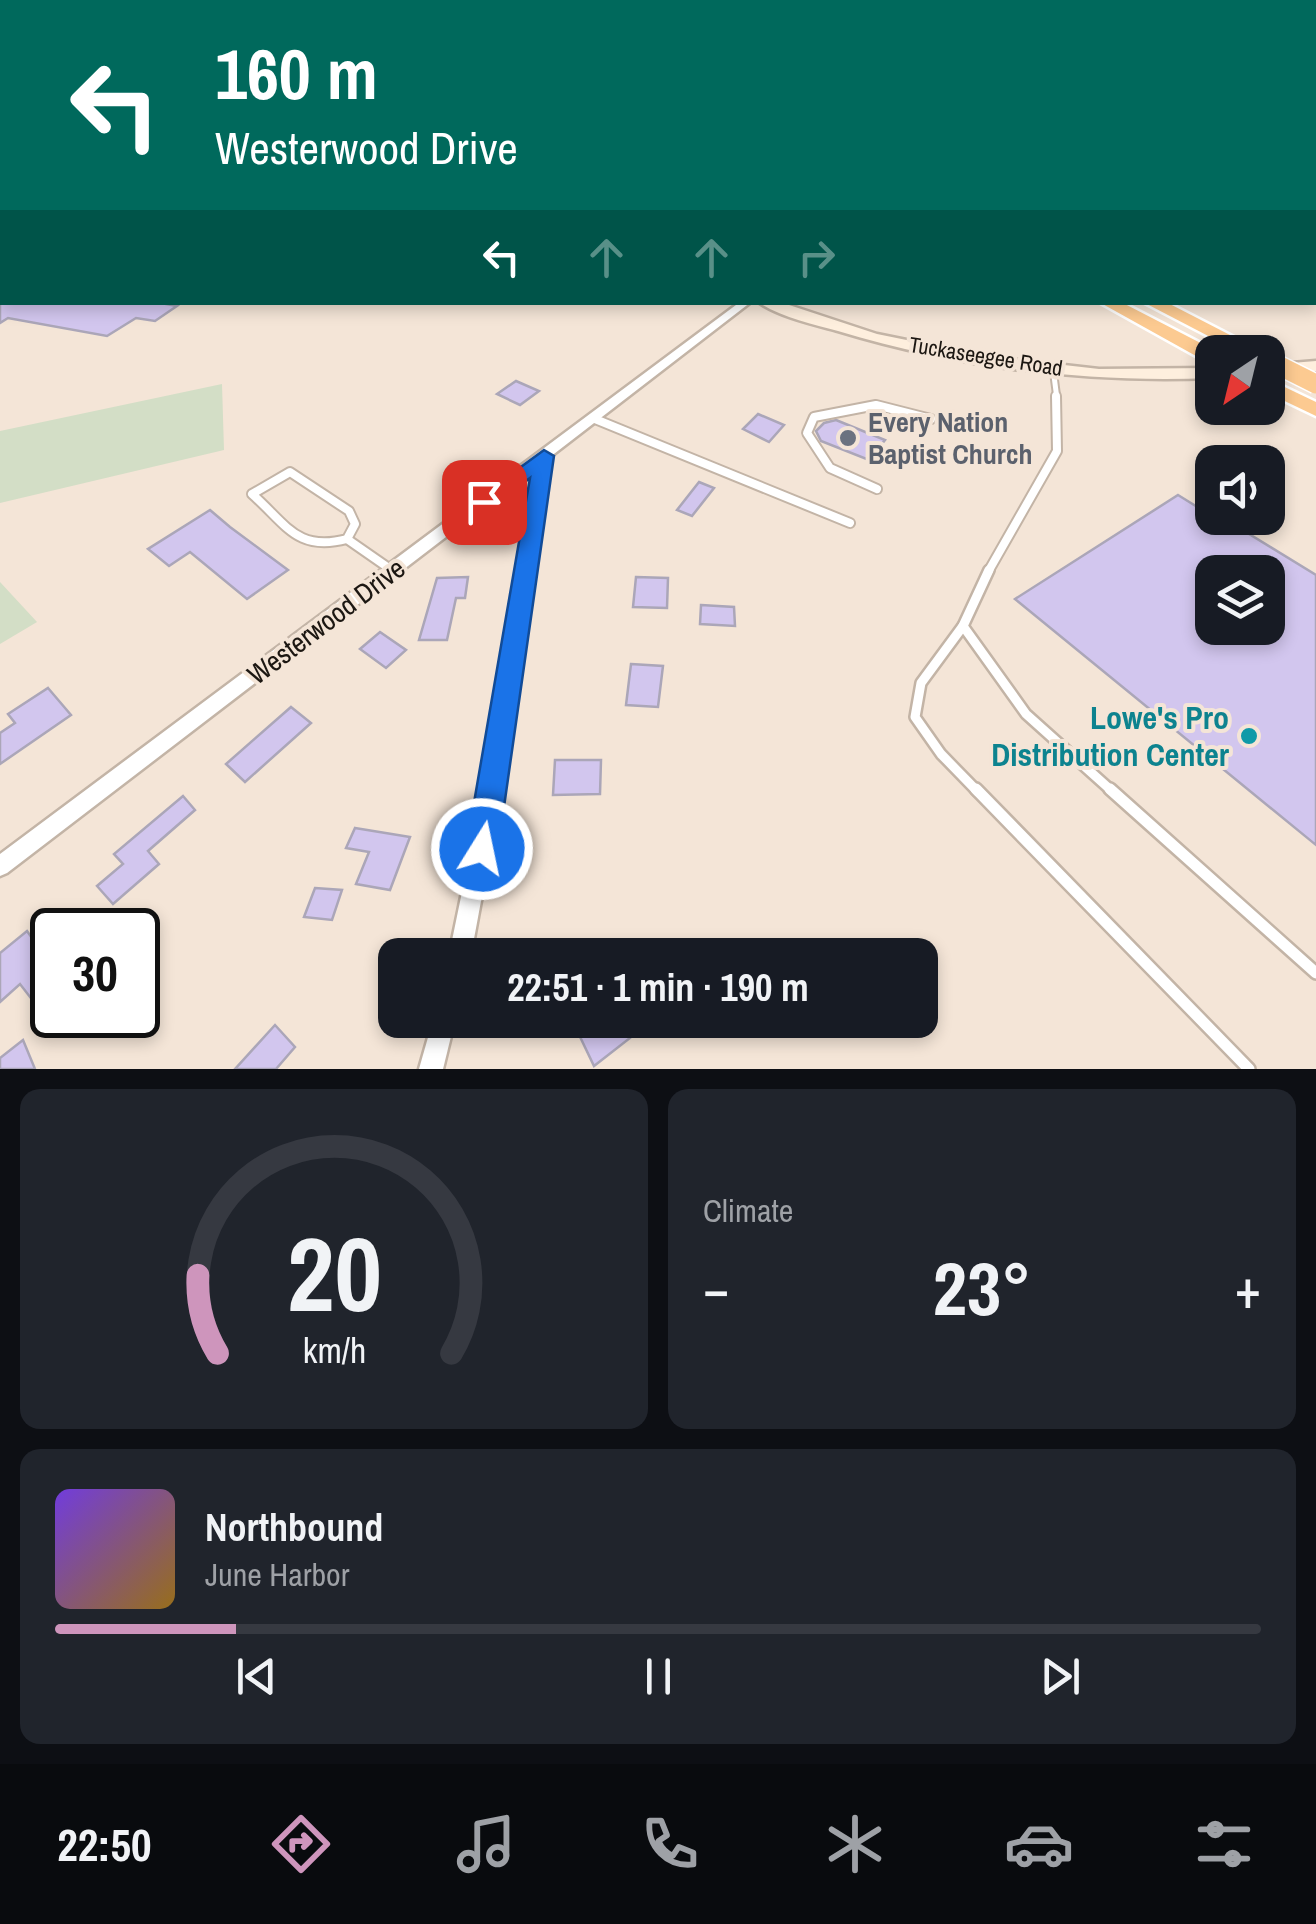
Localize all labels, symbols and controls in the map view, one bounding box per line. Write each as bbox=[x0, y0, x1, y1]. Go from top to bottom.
text: 160 m bbox=[215, 27, 378, 121]
icon: left bbox=[50, 40, 180, 170]
text: Westerwood Drive bbox=[215, 117, 518, 178]
icon: left bbox=[474, 230, 529, 285]
icon: ahead bbox=[579, 230, 634, 285]
icon: ahead bbox=[684, 230, 739, 285]
icon: right bbox=[789, 230, 844, 285]
street label: Tuckaseegee Road bbox=[907, 329, 1065, 383]
north arrow bbox=[1195, 335, 1285, 425]
map controls bbox=[1195, 335, 1285, 645]
place label: Every Nation Baptist Church bbox=[868, 403, 1033, 473]
marker: Every Nation Baptist Church bbox=[837, 427, 859, 449]
button: sound bbox=[1195, 445, 1285, 535]
pin bbox=[442, 460, 527, 545]
icon: arrive bbox=[457, 475, 512, 530]
street label: Westerwood Drive bbox=[239, 549, 413, 693]
button: layers bbox=[1195, 555, 1285, 645]
place label: Lowe's Pro Distribution Center bbox=[991, 696, 1230, 776]
marker: Lowe's Pro Distribution Center bbox=[1238, 725, 1260, 747]
position arrow bbox=[430, 797, 534, 901]
speed limit sign: 30 bbox=[30, 908, 160, 1038]
text: 22:51 · 1 min · 190 m bbox=[507, 962, 809, 1013]
text: Climate bbox=[703, 1189, 793, 1232]
text: 20 bbox=[287, 1203, 381, 1343]
text: 23° bbox=[933, 1237, 1031, 1338]
text: − bbox=[703, 1251, 729, 1325]
text: + bbox=[1235, 1251, 1261, 1325]
text: km/h bbox=[302, 1326, 366, 1374]
text: Northbound bbox=[205, 1502, 383, 1553]
text: June Harbor bbox=[205, 1553, 349, 1596]
icon: previous bbox=[229, 1649, 284, 1704]
icon: pause bbox=[631, 1649, 686, 1704]
icon: next bbox=[1033, 1649, 1088, 1704]
icon: directions bbox=[266, 1809, 336, 1879]
icon: music bbox=[451, 1809, 521, 1879]
icon: phone bbox=[635, 1809, 705, 1879]
icon: climate bbox=[820, 1809, 890, 1879]
icon: car bbox=[1004, 1809, 1074, 1879]
icon: filters bbox=[1189, 1809, 1259, 1879]
text: 22:50 bbox=[57, 1814, 152, 1875]

